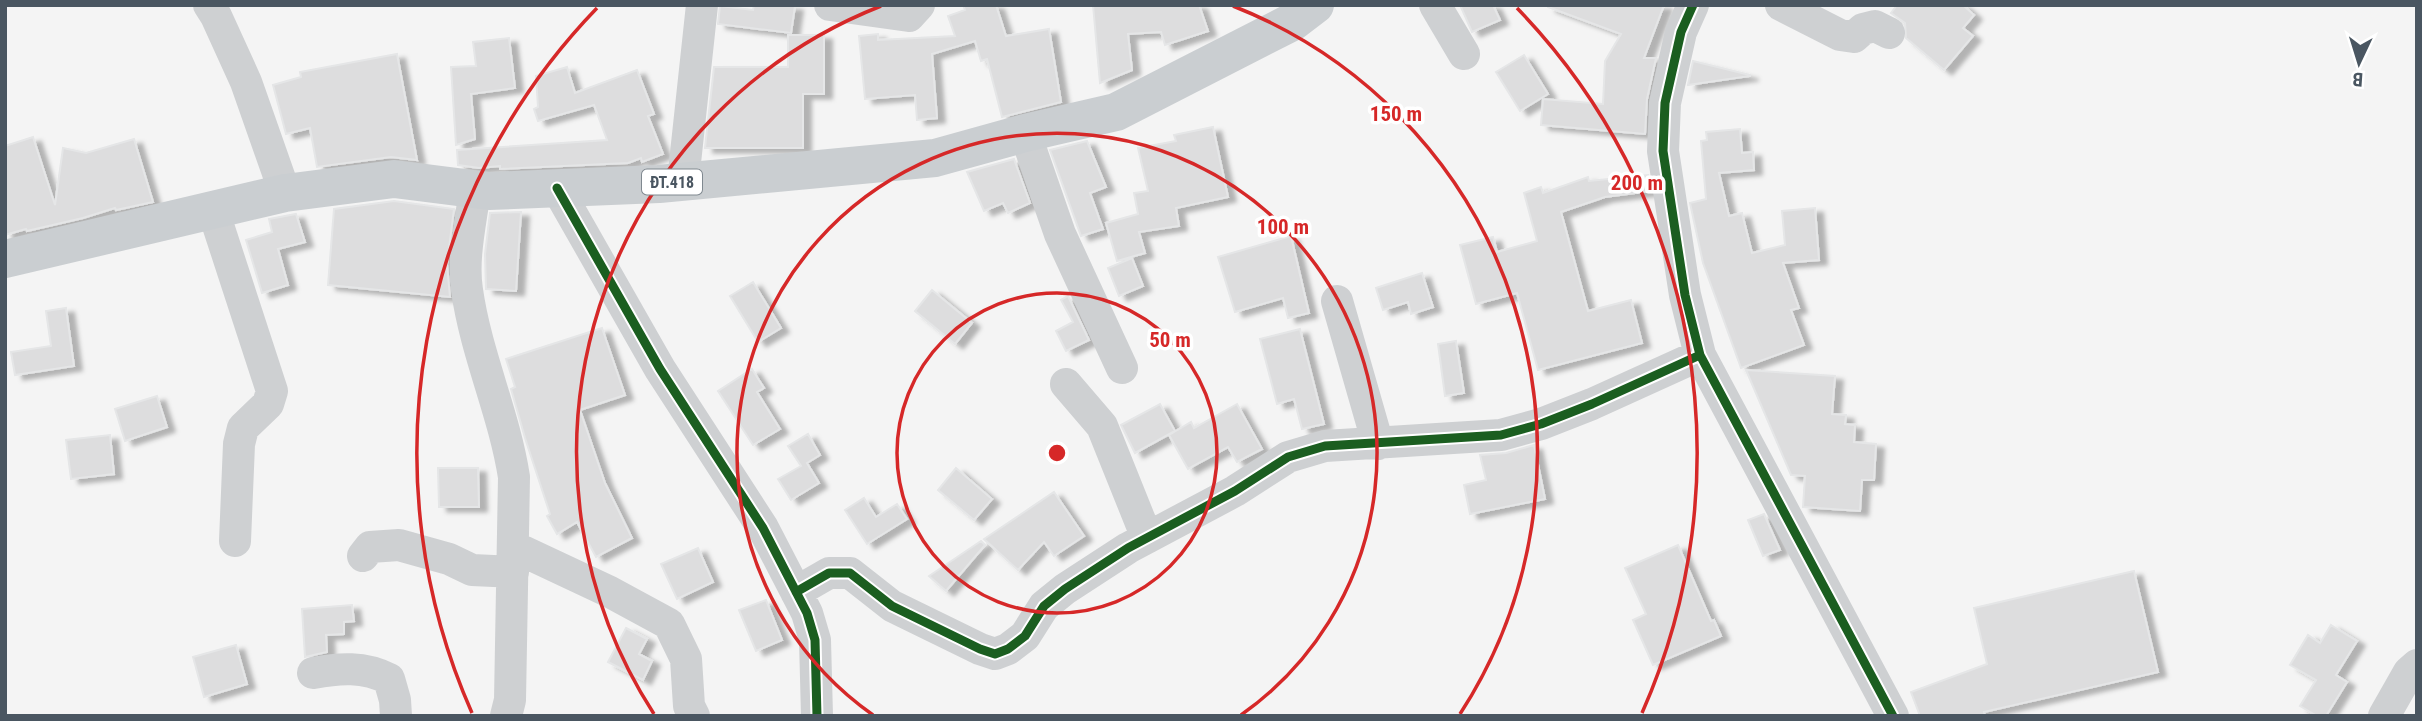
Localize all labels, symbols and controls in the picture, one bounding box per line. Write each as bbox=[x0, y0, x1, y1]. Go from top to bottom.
north arrow bbox=[2324, 28, 2394, 98]
text: B bbox=[2352, 68, 2364, 91]
text: 150 m bbox=[1370, 102, 1422, 126]
road number: ĐT.418 bbox=[642, 170, 702, 194]
text: 200 m bbox=[1611, 171, 1663, 195]
text: 100 m bbox=[1257, 215, 1309, 239]
text: 50 m bbox=[1149, 328, 1191, 352]
centre of rings bbox=[1045, 441, 1069, 465]

